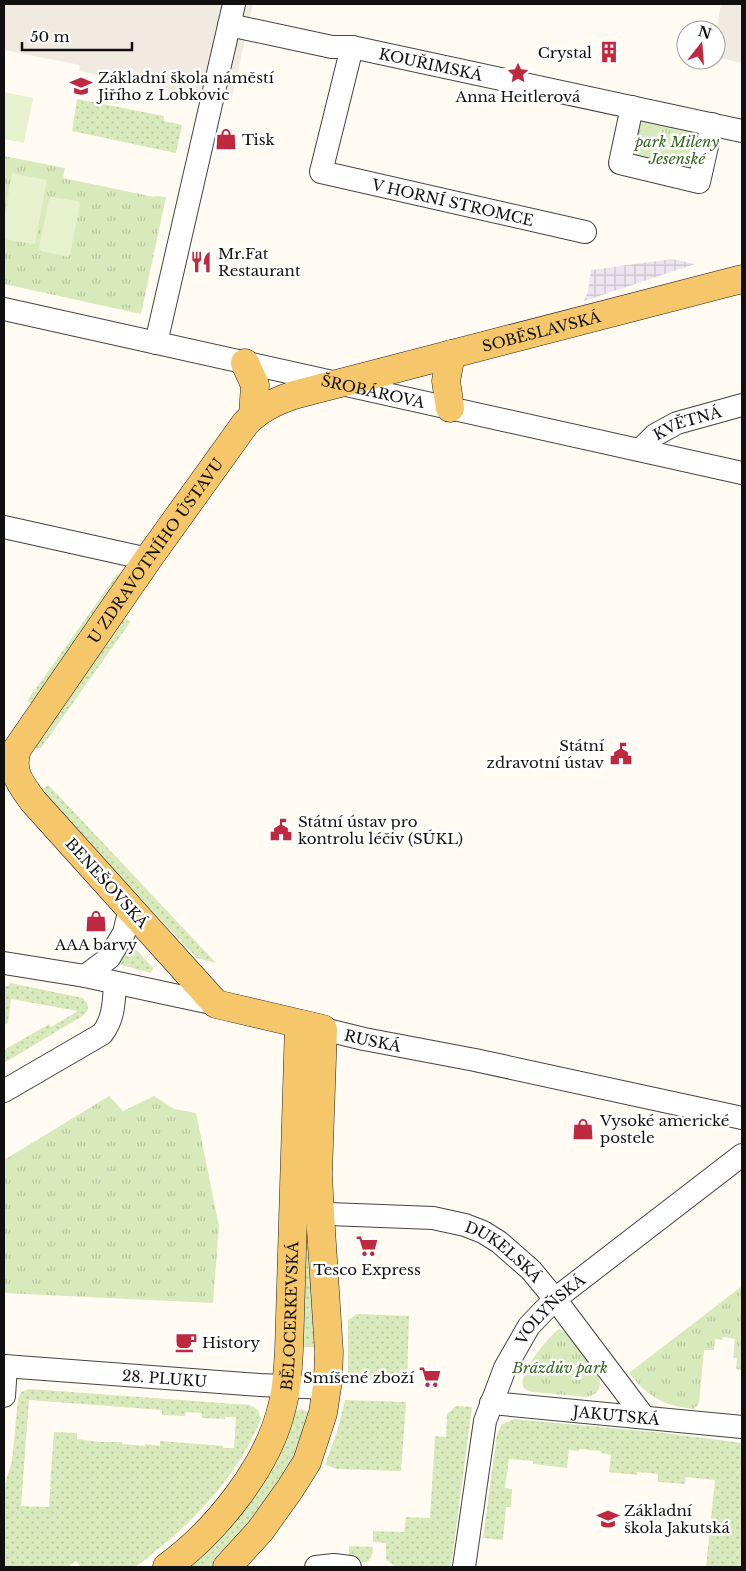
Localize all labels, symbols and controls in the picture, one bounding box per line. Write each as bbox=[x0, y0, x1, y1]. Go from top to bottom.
scale bar bbox=[22, 20, 132, 52]
north arrow bbox=[676, 20, 726, 70]
text: N bbox=[696, 22, 714, 43]
text: 50 m bbox=[30, 27, 70, 46]
building icon: Crystal bbox=[596, 39, 622, 65]
place label: Crystal bbox=[538, 43, 592, 62]
street label: KOUŘIMSKÁ bbox=[377, 44, 485, 84]
place icon: Anna Heitlerová bbox=[505, 60, 531, 86]
place label: Základní škola náměstí Jiřího z Lobkovic bbox=[96, 68, 275, 104]
school or university icon: Základní škola náměstí Jiřího z Lobkovic bbox=[68, 73, 94, 99]
place label: Anna Heitlerová bbox=[455, 87, 581, 106]
shop icon: Tisk bbox=[213, 126, 239, 152]
place label: Tisk bbox=[242, 130, 276, 149]
park label: park Mileny Jesenské bbox=[633, 132, 719, 168]
street label: V HORNÍ STROMCE bbox=[369, 174, 536, 230]
place label: Mr.Fat Restaurant bbox=[218, 244, 301, 280]
restaurant icon: Mr.Fat Restaurant bbox=[188, 249, 214, 275]
street label: SOBĚSLAVSKÁ bbox=[480, 306, 603, 355]
street label: ŠROBÁROVA bbox=[319, 370, 427, 412]
street label: KVĚTNÁ bbox=[650, 402, 724, 444]
street label: U ZDRAVOTNÍHO ÚSTAVU bbox=[83, 454, 227, 647]
place label: Státní zdravotní ústav bbox=[487, 736, 605, 772]
public building icon: Státní zdravotní ústav bbox=[608, 741, 634, 767]
place label: Státní ústav pro kontrolu léčiv (SÚKL) bbox=[298, 812, 463, 848]
public building icon: Státní ústav pro kontrolu léčiv (SÚKL) bbox=[268, 817, 294, 843]
street label: BENEŠOVSKÁ bbox=[62, 834, 153, 932]
shop icon: AAA barvy bbox=[83, 908, 109, 934]
place label: AAA barvy bbox=[54, 935, 138, 954]
street label: RUSKÁ bbox=[342, 1025, 403, 1055]
place label: Vysoké americké postele bbox=[599, 1111, 729, 1147]
shop icon: Vysoké americké postele bbox=[570, 1116, 596, 1142]
street label: DUKELSKÁ bbox=[462, 1216, 547, 1286]
supermarket icon: Tesco Express bbox=[354, 1233, 380, 1259]
street label: BĚLOCERKEVSKÁ bbox=[276, 1241, 302, 1392]
place label: Tesco Express bbox=[313, 1260, 421, 1279]
street label: VOLYŇSKÁ bbox=[510, 1270, 589, 1349]
cafe icon: History bbox=[173, 1329, 199, 1355]
place label: History bbox=[202, 1333, 260, 1352]
park label: Brázdův park bbox=[511, 1358, 608, 1377]
supermarket icon: Smíšené zboží bbox=[417, 1364, 443, 1390]
street label: 28. PLUKU bbox=[121, 1365, 208, 1391]
place label: Smíšené zboží bbox=[303, 1368, 415, 1387]
street label: JAKUTSKÁ bbox=[570, 1401, 661, 1429]
place label: Základní škola Jakutská bbox=[624, 1501, 730, 1537]
school or university icon: Základní škola Jakutská bbox=[595, 1506, 621, 1532]

